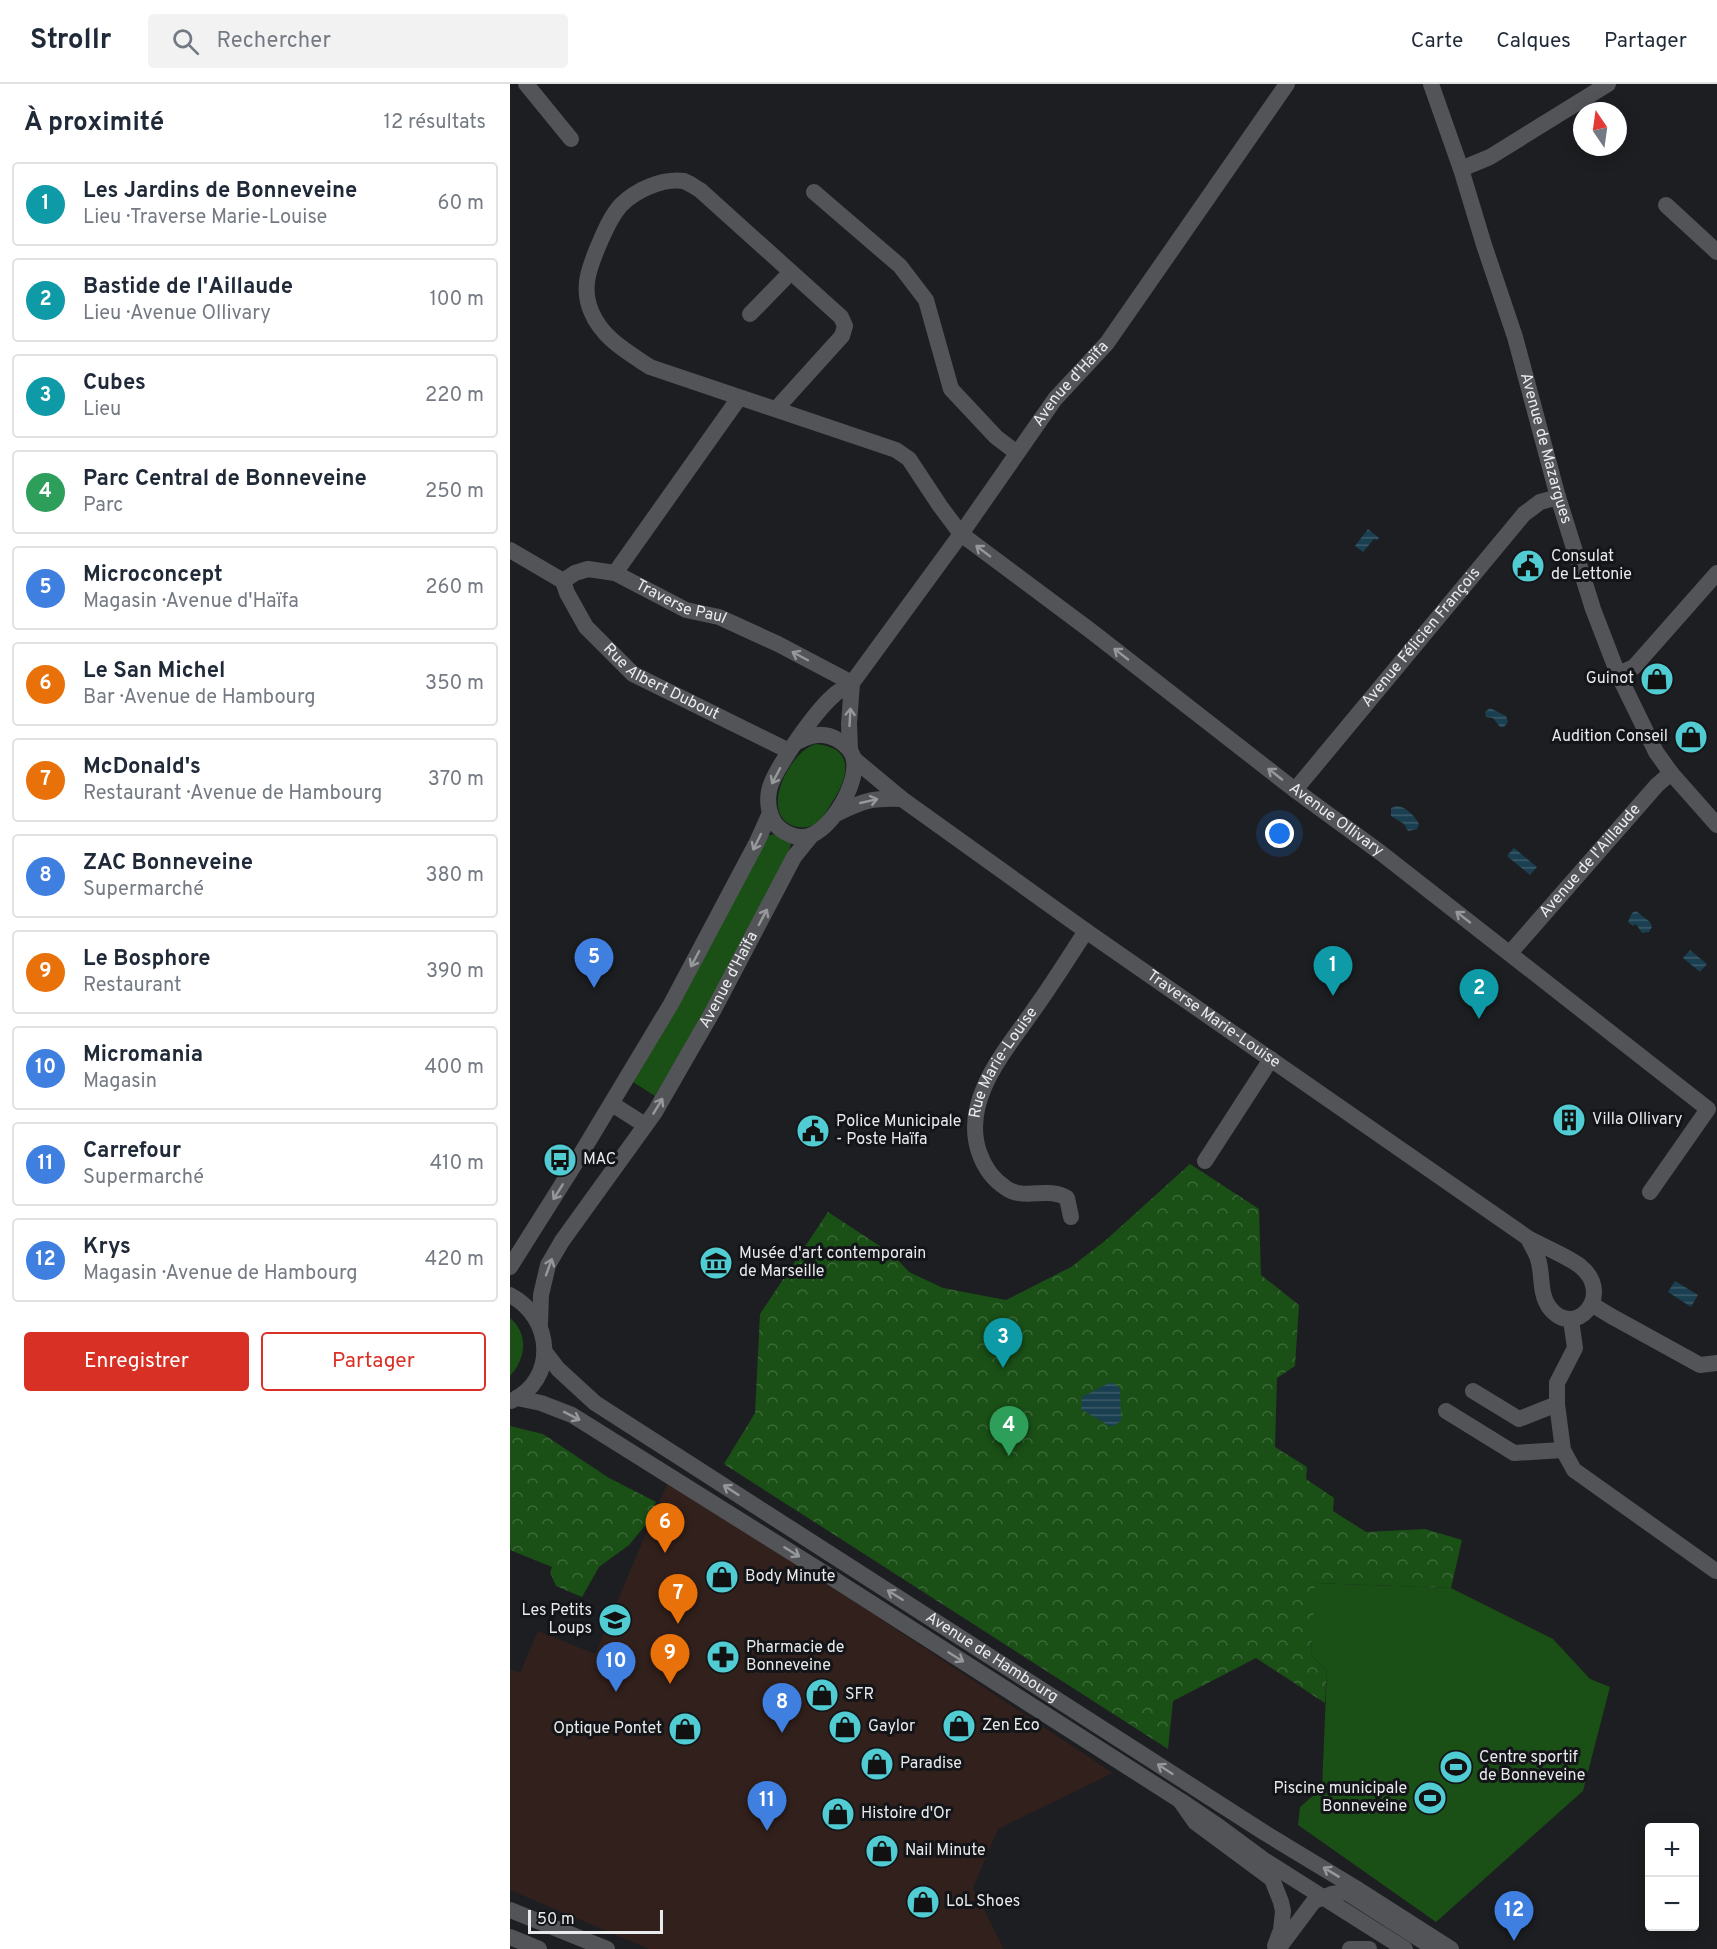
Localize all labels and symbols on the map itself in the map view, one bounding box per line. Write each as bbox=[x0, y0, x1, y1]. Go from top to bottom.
north arrow bbox=[1573, 102, 1627, 156]
street label: Avenue d'Haïfa bbox=[1029, 337, 1113, 431]
street label: Avenue de Mazargues bbox=[1515, 371, 1576, 526]
one-way arrow bbox=[976, 544, 992, 557]
place label: Consulat de Lettonie bbox=[1551, 547, 1632, 585]
public building icon: Consulat de Lettonie bbox=[1510, 548, 1546, 584]
street label: Avenue Félicien François bbox=[1358, 564, 1485, 712]
street label: Traverse Paul bbox=[632, 575, 730, 629]
street label: Rue Albert Dubout bbox=[598, 639, 722, 725]
one-way arrow bbox=[1113, 648, 1129, 660]
one-way arrow bbox=[792, 650, 809, 662]
shop icon: Guinot bbox=[1639, 661, 1675, 697]
place label: Guinot bbox=[1586, 669, 1634, 689]
one-way arrow bbox=[844, 707, 855, 727]
shop icon: Audition Conseil bbox=[1673, 719, 1709, 755]
place label: Audition Conseil bbox=[1551, 727, 1668, 747]
one-way arrow bbox=[770, 767, 781, 785]
one-way arrow bbox=[1267, 767, 1283, 780]
street label: Avenue Ollivary bbox=[1284, 779, 1387, 861]
one-way arrow bbox=[859, 794, 878, 806]
street label: Avenue de l'Aillaude bbox=[1535, 800, 1645, 922]
your location bbox=[1265, 819, 1294, 848]
one-way arrow bbox=[750, 833, 762, 851]
one-way arrow bbox=[758, 908, 769, 926]
one-way arrow bbox=[1456, 911, 1472, 923]
street label: Avenue d'Haïfa bbox=[695, 928, 763, 1032]
pin: 5 bbox=[574, 938, 614, 988]
pin: 1 bbox=[1314, 946, 1352, 996]
one-way arrow bbox=[689, 950, 701, 967]
street label: Traverse Marie-Louise bbox=[1143, 966, 1284, 1073]
pin: 2 bbox=[1460, 970, 1498, 1019]
street label: Rue Marie-Louise bbox=[965, 1004, 1042, 1120]
one-way arrow bbox=[652, 1098, 664, 1115]
building icon: Villa Ollivary bbox=[1551, 1102, 1587, 1138]
place label: Villa Ollivary bbox=[1592, 1110, 1683, 1130]
place label: Police Municipale - Poste Haïfa bbox=[836, 1112, 961, 1150]
public building icon: Police Municipale - Poste Haïfa bbox=[795, 1113, 831, 1149]
bus stop icon: MAC bbox=[542, 1142, 578, 1178]
place label: MAC bbox=[583, 1150, 616, 1170]
one-way arrow bbox=[551, 1183, 563, 1200]
place label: Musée d'art contemporain de Marseille bbox=[739, 1244, 926, 1282]
museum icon: Musée d'art contemporain de Marseille bbox=[698, 1245, 734, 1281]
one-way arrow bbox=[545, 1258, 556, 1276]
pin: 3 bbox=[984, 1318, 1022, 1368]
pin: 4 bbox=[990, 1406, 1028, 1456]
one-way arrow bbox=[563, 1411, 581, 1422]
one-way arrow bbox=[723, 1484, 740, 1496]
pin: 6 bbox=[646, 1504, 684, 1553]
one-way arrow bbox=[783, 1546, 800, 1558]
shop icon: Body Minute bbox=[704, 1559, 740, 1595]
place label: Body Minute bbox=[745, 1567, 835, 1587]
pin: 7 bbox=[658, 1574, 698, 1624]
one-way arrow bbox=[887, 1589, 904, 1601]
place label: Les Petits Loups bbox=[522, 1601, 592, 1639]
school or university icon: Les Petits Loups bbox=[597, 1602, 633, 1638]
street label: Avenue de Hambourg bbox=[922, 1608, 1062, 1708]
pin: 9 bbox=[650, 1634, 690, 1684]
place label: Pharmacie de Bonneveine bbox=[746, 1638, 844, 1676]
pharmacy icon: Pharmacie de Bonneveine bbox=[705, 1639, 741, 1675]
pin: 10 bbox=[596, 1642, 636, 1692]
one-way arrow bbox=[947, 1652, 964, 1664]
shop icon: SFR bbox=[804, 1677, 840, 1713]
pin: 8 bbox=[762, 1684, 802, 1733]
place label: SFR bbox=[845, 1685, 874, 1705]
shop icon: Zen Eco bbox=[941, 1708, 977, 1744]
shop icon: Gaylor bbox=[827, 1709, 863, 1745]
shop icon: Optique Pontet bbox=[667, 1711, 703, 1747]
place label: Zen Eco bbox=[982, 1716, 1040, 1736]
place label: Gaylor bbox=[868, 1717, 915, 1737]
place label: Optique Pontet bbox=[553, 1719, 662, 1739]
shop icon: Paradise bbox=[859, 1746, 895, 1782]
place label: Centre sportif de Bonneveine bbox=[1479, 1748, 1585, 1786]
sports icon: Centre sportif de Bonneveine bbox=[1438, 1749, 1474, 1785]
place label: Paradise bbox=[900, 1754, 962, 1774]
one-way arrow bbox=[1157, 1763, 1174, 1775]
place label: Piscine municipale Bonneveine bbox=[1274, 1779, 1407, 1817]
sports icon: Piscine municipale Bonneveine bbox=[1412, 1780, 1448, 1816]
pin: 11 bbox=[748, 1782, 786, 1831]
shop icon: Histoire d'Or bbox=[820, 1796, 856, 1832]
place label: Histoire d'Or bbox=[861, 1804, 951, 1824]
shop icon: Nail Minute bbox=[864, 1833, 900, 1869]
place label: Nail Minute bbox=[905, 1841, 986, 1861]
one-way arrow bbox=[1323, 1866, 1340, 1878]
shop icon: LoL Shoes bbox=[905, 1884, 941, 1920]
place label: LoL Shoes bbox=[946, 1892, 1020, 1912]
pin: 12 bbox=[1494, 1892, 1534, 1941]
scale bar bbox=[528, 1907, 663, 1934]

